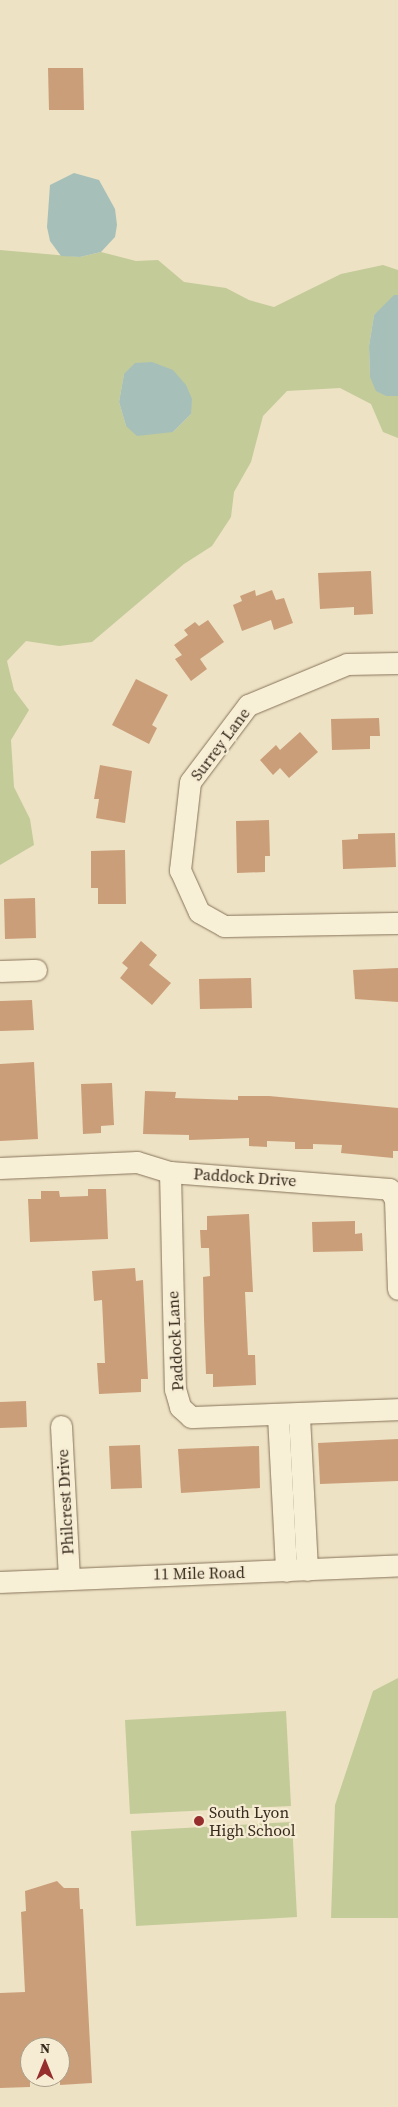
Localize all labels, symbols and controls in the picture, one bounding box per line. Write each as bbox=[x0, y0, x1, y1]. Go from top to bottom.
street label: Surrey Lane bbox=[186, 704, 254, 784]
street label: Paddock Drive bbox=[193, 1164, 297, 1190]
street label: Paddock Lane bbox=[163, 1291, 187, 1391]
street label: Philcrest Drive bbox=[53, 1449, 77, 1555]
street label: 11 Mile Road bbox=[153, 1563, 245, 1583]
place label: South Lyon High School bbox=[209, 1802, 295, 1840]
marker: South Lyon High School bbox=[193, 1815, 205, 1827]
north arrow bbox=[20, 2037, 70, 2087]
text: N bbox=[40, 2038, 50, 2058]

